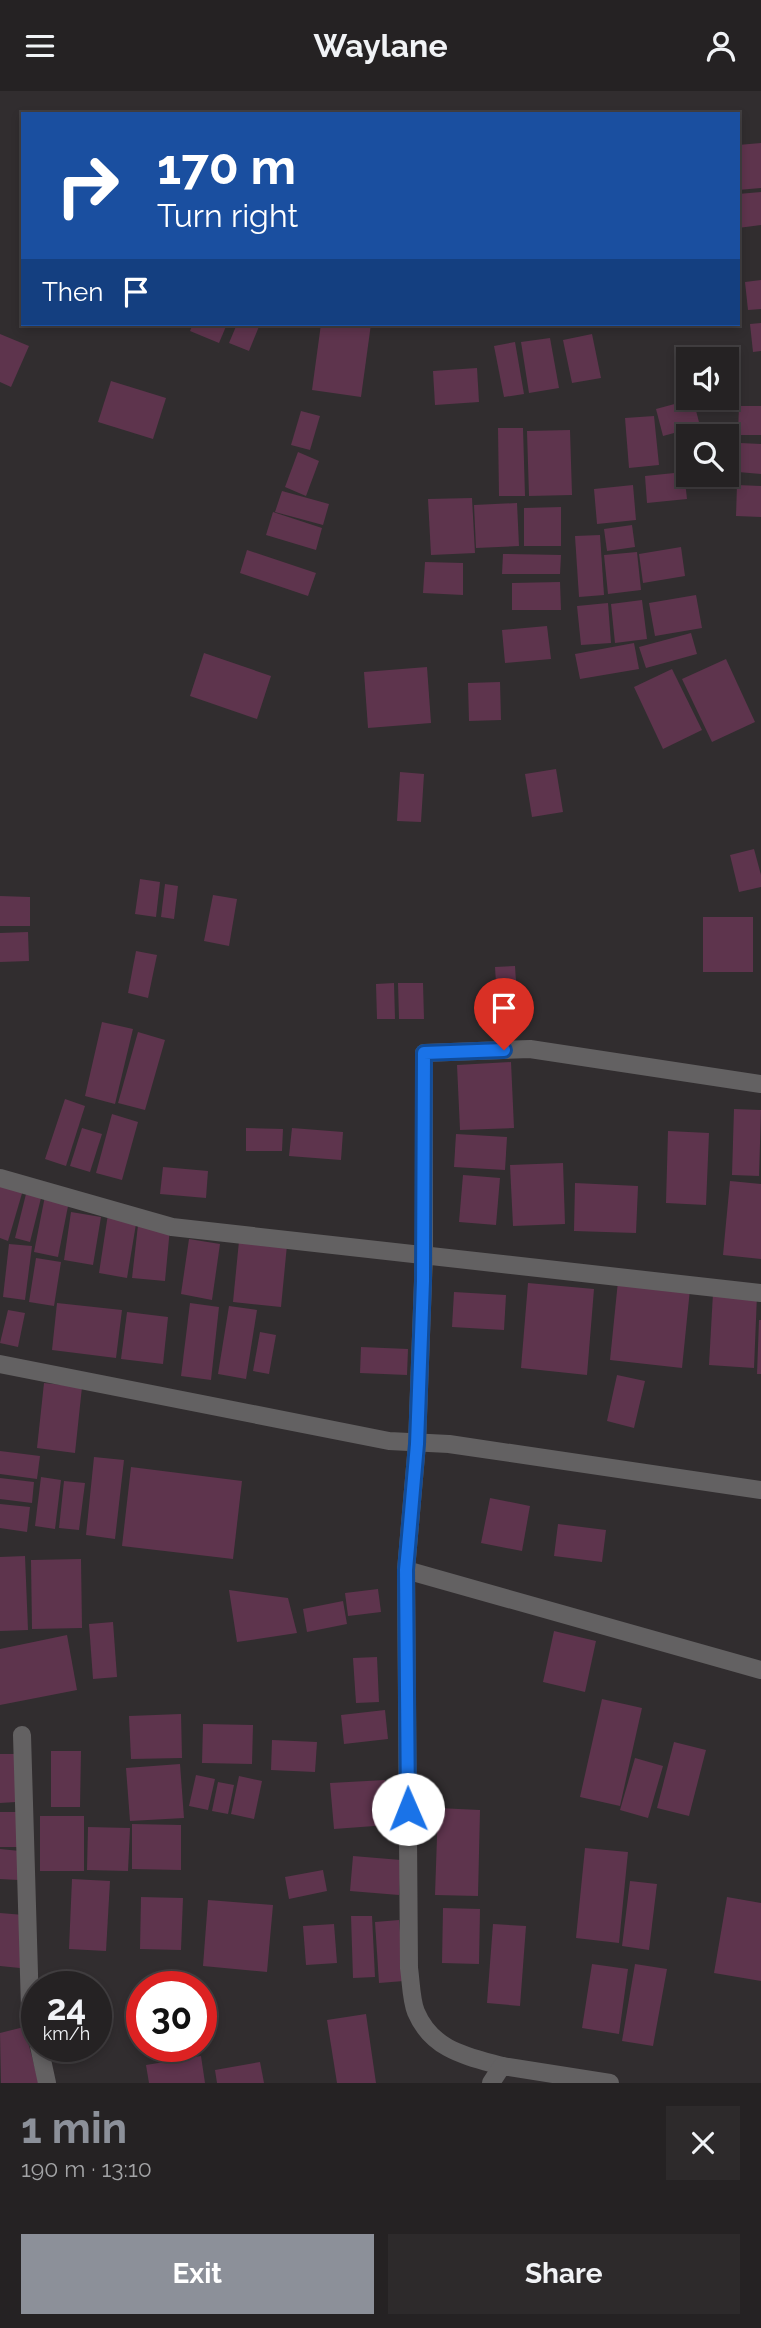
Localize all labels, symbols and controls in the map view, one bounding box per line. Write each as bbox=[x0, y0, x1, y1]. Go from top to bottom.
icon: menu bbox=[21, 27, 59, 65]
text: Waylane bbox=[313, 27, 448, 64]
icon: person bbox=[702, 27, 740, 65]
text: 170 m bbox=[157, 138, 296, 195]
icon: right bbox=[42, 140, 133, 231]
text: Turn right bbox=[157, 197, 298, 234]
icon: arrive bbox=[117, 273, 155, 311]
text: Then bbox=[42, 277, 103, 307]
map controls bbox=[676, 347, 739, 487]
button: sound bbox=[676, 347, 739, 410]
button: search bbox=[676, 424, 739, 487]
pin bbox=[474, 978, 534, 1050]
icon: arrive bbox=[485, 989, 523, 1027]
position arrow bbox=[371, 1772, 445, 1846]
speed limit sign: 30 bbox=[126, 1971, 217, 2062]
text: 24 bbox=[47, 1987, 86, 2028]
text: km/h bbox=[43, 2023, 90, 2044]
text: 1 min bbox=[21, 2104, 127, 2153]
button: close bbox=[666, 2106, 740, 2180]
text: 190 m · 13:10 bbox=[21, 2155, 152, 2182]
button: Exit bbox=[21, 2234, 374, 2314]
button: Share bbox=[388, 2234, 740, 2314]

